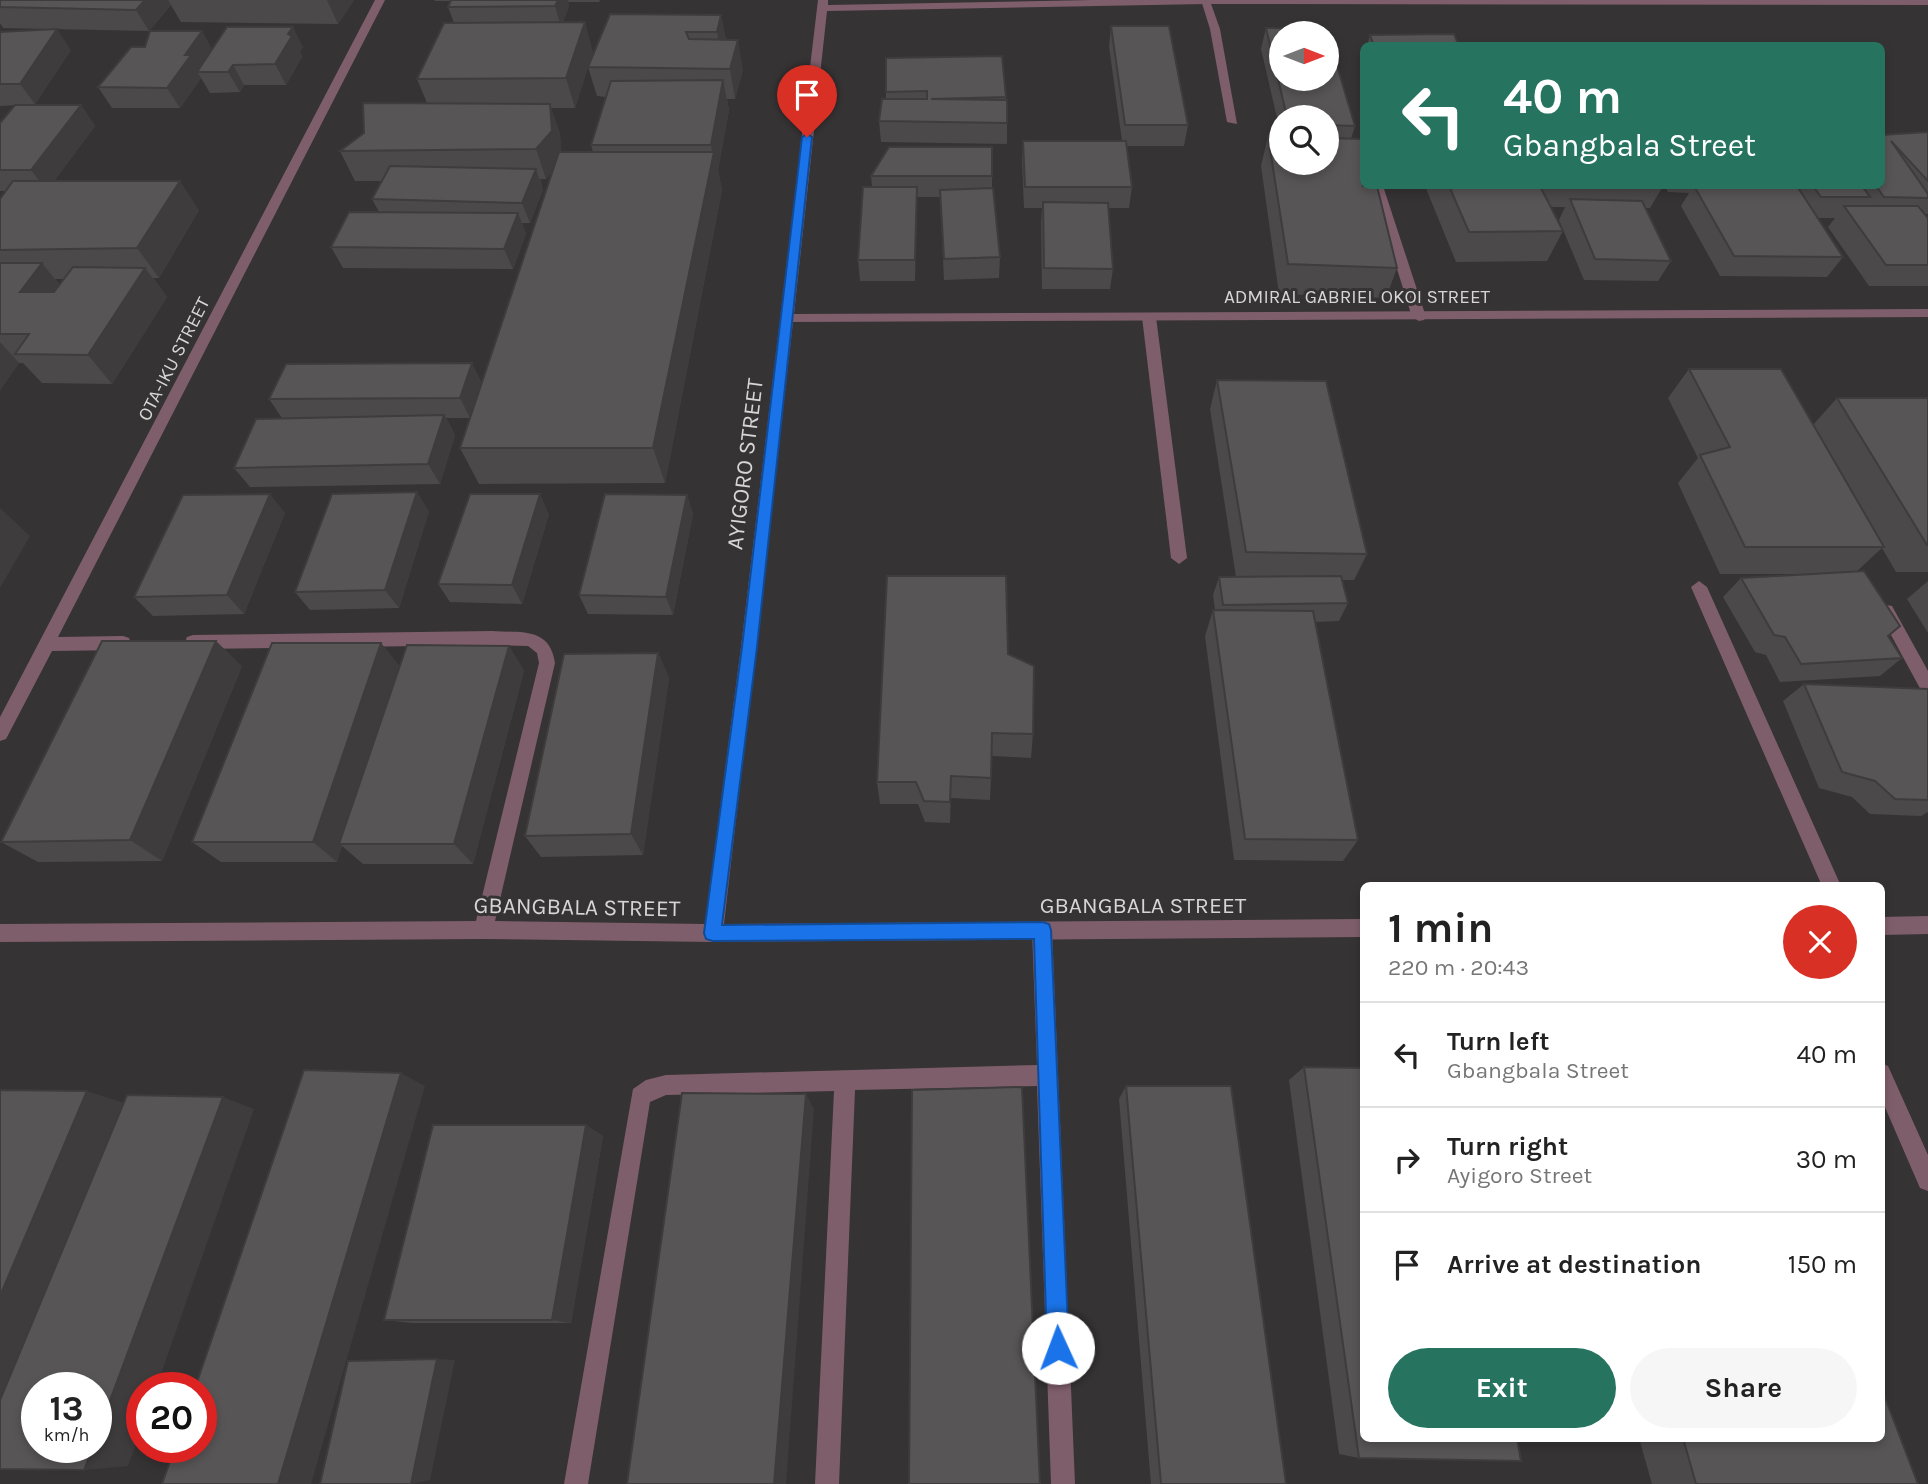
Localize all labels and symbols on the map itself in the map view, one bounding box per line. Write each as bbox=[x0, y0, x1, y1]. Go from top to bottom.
north arrow bbox=[1269, 21, 1339, 91]
pin bbox=[777, 65, 837, 137]
street label: ADMIRAL GABRIEL OKOI STREET bbox=[1224, 286, 1491, 308]
street label: OTA-IKU STREET bbox=[133, 293, 215, 424]
street label: AYIGORO STREET bbox=[721, 376, 769, 551]
street label: GBANGBALA STREET bbox=[473, 892, 681, 922]
street label: GBANGBALA STREET bbox=[1040, 892, 1247, 919]
position arrow bbox=[1021, 1311, 1095, 1385]
speed limit sign: 20 bbox=[126, 1372, 217, 1463]

